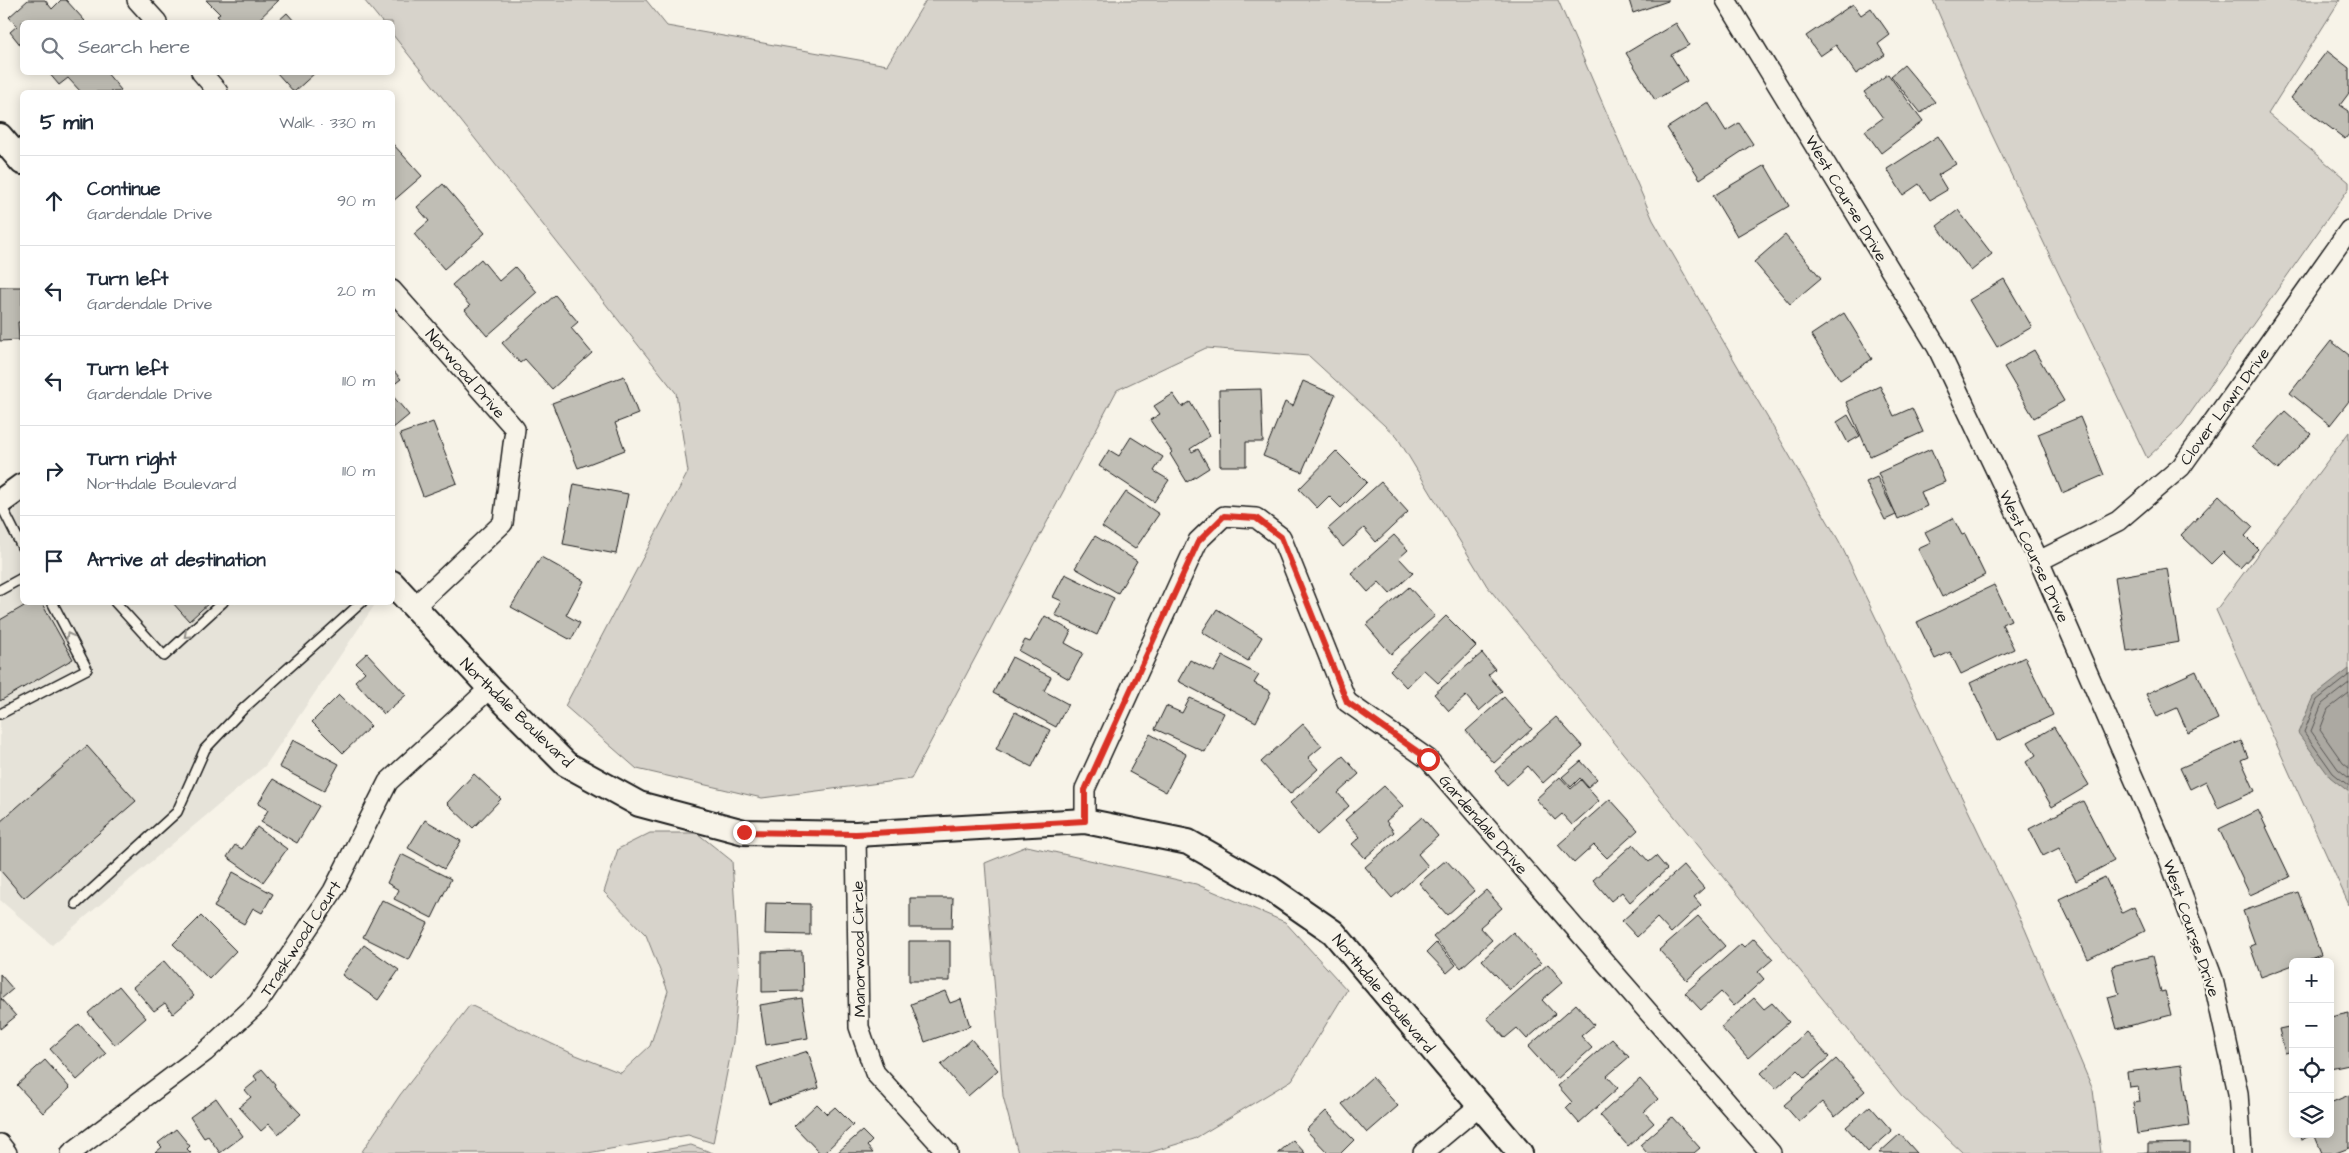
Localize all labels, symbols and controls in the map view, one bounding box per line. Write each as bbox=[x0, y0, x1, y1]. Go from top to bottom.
search box bbox=[20, 20, 395, 75]
icon: search bbox=[38, 34, 66, 62]
text: Search here bbox=[78, 34, 190, 61]
text: 5 min bbox=[40, 108, 93, 137]
text: Walk · 330 m bbox=[279, 112, 375, 134]
street label: West Course Drive bbox=[1800, 131, 1893, 266]
text: Continue bbox=[87, 176, 161, 203]
icon: ahead bbox=[40, 187, 68, 215]
text: 90 m bbox=[337, 190, 375, 212]
text: Gardendale Drive bbox=[87, 203, 212, 225]
text: Turn left bbox=[87, 266, 168, 293]
icon: left bbox=[40, 277, 68, 305]
text: 20 m bbox=[337, 280, 375, 302]
text: Gardendale Drive bbox=[87, 293, 212, 315]
street label: Norwood Drive bbox=[420, 324, 511, 423]
street label: Clover Lawn Drive bbox=[2175, 343, 2275, 470]
text: Turn left bbox=[87, 356, 168, 383]
icon: left bbox=[40, 367, 68, 395]
text: 110 m bbox=[342, 370, 375, 392]
text: Gardendale Drive bbox=[87, 383, 212, 405]
text: Turn right bbox=[87, 446, 176, 473]
icon: right bbox=[40, 457, 68, 485]
text: 110 m bbox=[342, 460, 375, 482]
text: Northdale Boulevard bbox=[87, 473, 236, 495]
street label: West Course Drive bbox=[1994, 487, 2075, 626]
icon: arrive bbox=[40, 547, 68, 575]
text: Arrive at destination bbox=[87, 547, 266, 574]
one-way arrow bbox=[183, 629, 192, 638]
one-way arrow bbox=[66, 632, 76, 641]
street label: Northdale Boulevard bbox=[455, 653, 578, 772]
route start bbox=[1417, 748, 1440, 771]
street label: Gardendale Drive bbox=[1434, 770, 1533, 879]
route end bbox=[733, 821, 756, 844]
street label: West Course Drive bbox=[2157, 857, 2225, 1000]
street label: Traskwood Court bbox=[255, 876, 347, 1001]
street label: Manorwood Circle bbox=[847, 880, 871, 1017]
street label: Northdale Boulevard bbox=[1327, 929, 1440, 1058]
map controls bbox=[2289, 958, 2334, 1138]
button: + bbox=[2289, 958, 2334, 1003]
button: − bbox=[2289, 1003, 2334, 1048]
button: locate bbox=[2289, 1048, 2334, 1093]
button: layers bbox=[2289, 1093, 2334, 1138]

